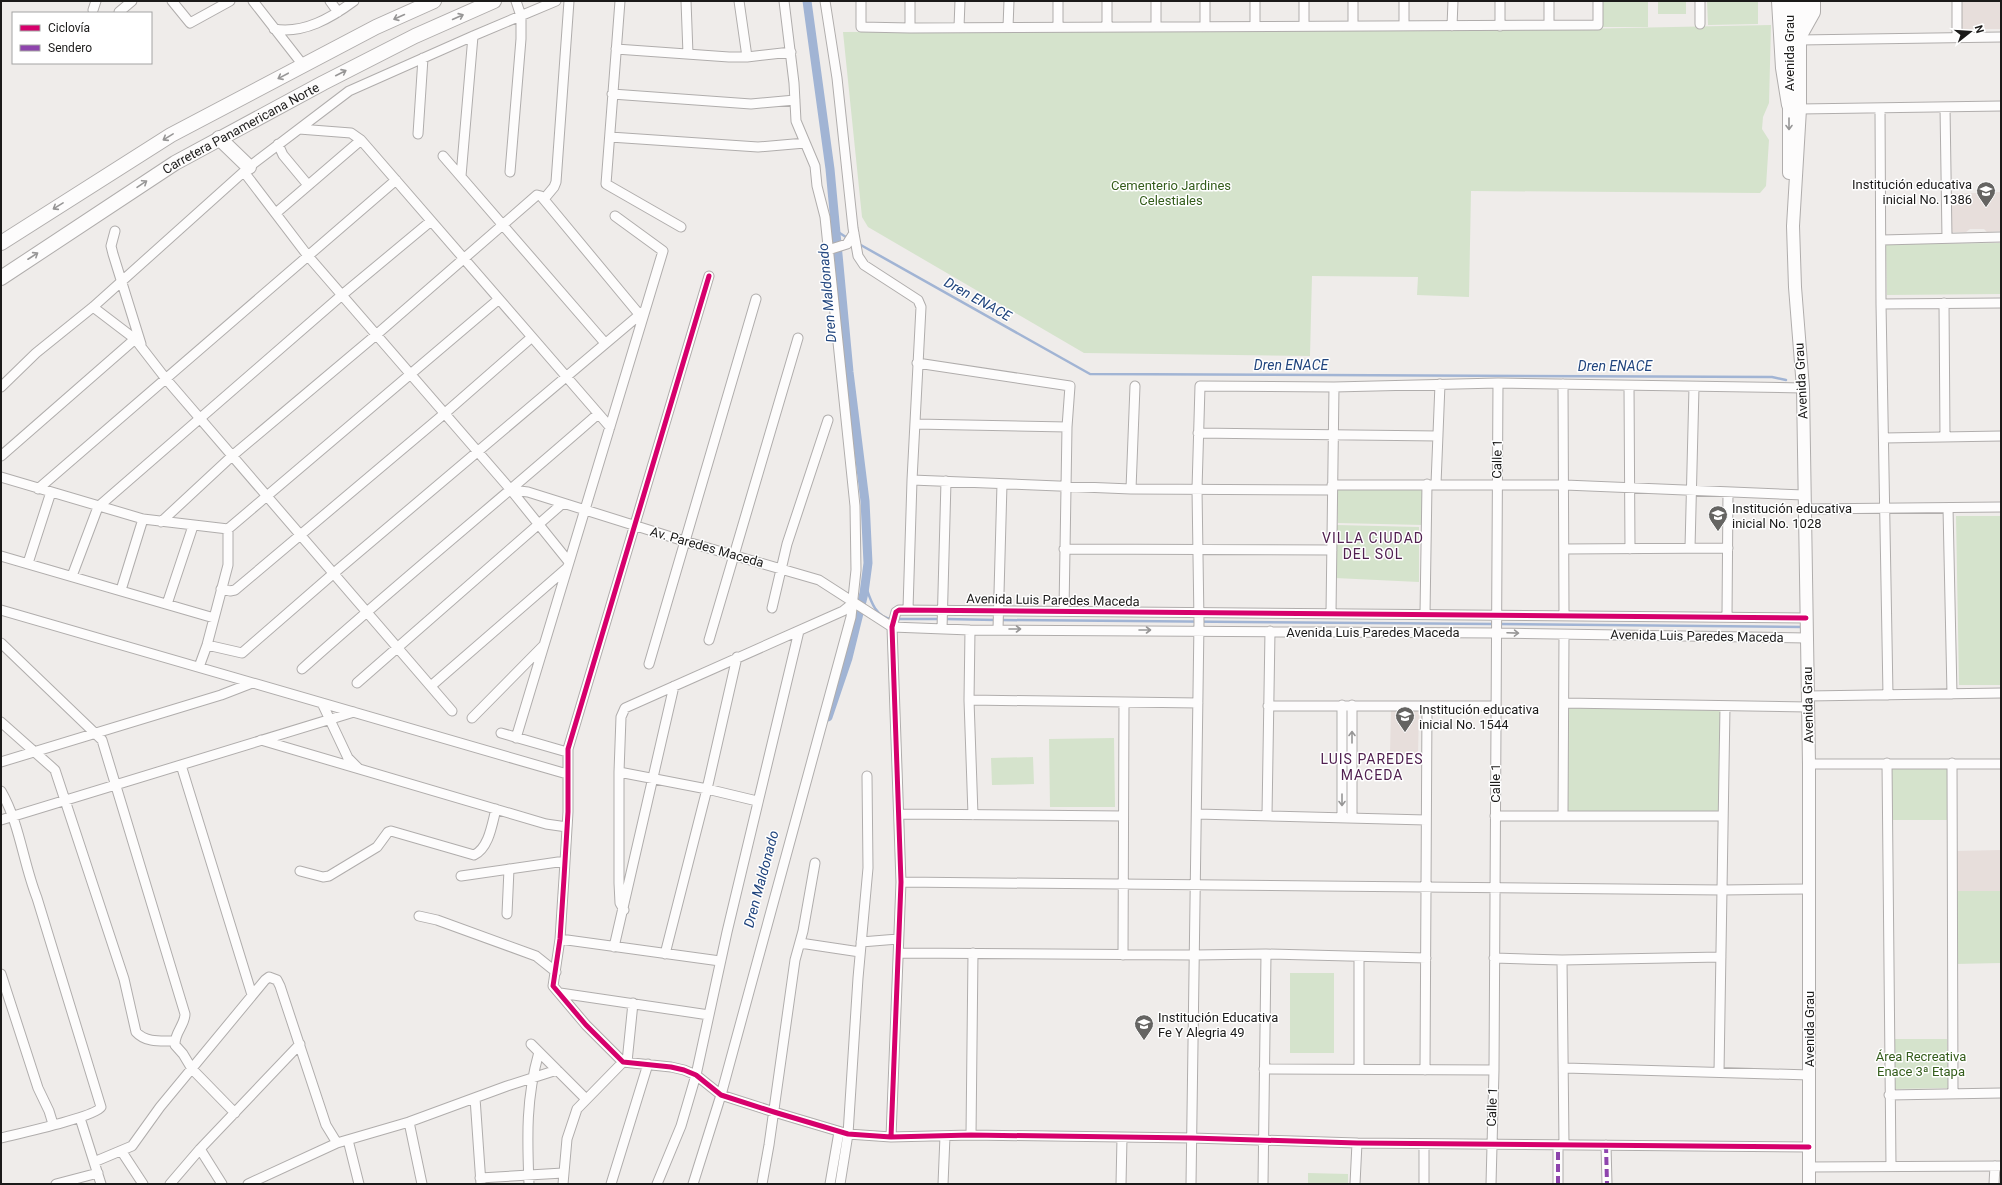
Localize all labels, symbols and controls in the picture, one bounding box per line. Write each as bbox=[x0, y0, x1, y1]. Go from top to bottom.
legend bbox=[12, 12, 152, 64]
north arrow bbox=[1950, 12, 1990, 52]
one-way arrow bbox=[451, 13, 463, 20]
one-way arrow bbox=[393, 14, 405, 21]
street label: Avenida Grau bbox=[1782, 15, 1797, 91]
text: Ciclovía bbox=[48, 21, 90, 35]
text: N bbox=[1972, 24, 1987, 35]
text: Sendero bbox=[48, 41, 92, 55]
one-way arrow bbox=[335, 69, 347, 77]
one-way arrow bbox=[277, 73, 289, 80]
street label: Carretera Panamericana Norte bbox=[159, 79, 322, 177]
one-way arrow bbox=[1785, 117, 1793, 130]
one-way arrow bbox=[162, 134, 174, 142]
place label: Institución educativa inicial No. 1386 bbox=[1852, 177, 1972, 207]
park label: Cementerio Jardines Celestiales bbox=[1111, 178, 1231, 208]
one-way arrow bbox=[136, 180, 147, 188]
school or university icon: Institución educativa inicial No. 1386 bbox=[1975, 180, 1997, 208]
one-way arrow bbox=[52, 203, 64, 211]
water label: Dren Maldonado bbox=[815, 242, 839, 343]
one-way arrow bbox=[28, 252, 39, 260]
water label: Dren ENACE bbox=[942, 274, 1016, 325]
street label: Avenida Grau bbox=[1792, 342, 1810, 420]
water label: Dren ENACE bbox=[1254, 357, 1329, 373]
water label: Dren ENACE bbox=[1578, 358, 1653, 374]
street label: Calle 1 bbox=[1489, 439, 1505, 479]
place label: Institución educativa inicial No. 1028 bbox=[1732, 501, 1852, 531]
school or university icon: Institución educativa inicial No. 1028 bbox=[1707, 504, 1729, 532]
street label: Av. Paredes Maceda bbox=[648, 524, 766, 570]
district label: VILLA CIUDAD DEL SOL bbox=[1322, 530, 1424, 562]
street label: Avenida Luis Paredes Maceda bbox=[966, 591, 1140, 609]
one-way arrow bbox=[1008, 625, 1021, 633]
street label: Avenida Luis Paredes Maceda bbox=[1286, 625, 1460, 640]
one-way arrow bbox=[1138, 626, 1151, 634]
street label: Avenida Luis Paredes Maceda bbox=[1610, 627, 1784, 645]
one-way arrow bbox=[1506, 629, 1519, 637]
street label: Avenida Grau bbox=[1800, 667, 1816, 743]
place label: Institución educativa inicial No. 1544 bbox=[1419, 702, 1539, 732]
school or university icon: Institución educativa inicial No. 1544 bbox=[1394, 705, 1416, 733]
one-way arrow bbox=[1348, 731, 1356, 744]
district label: LUIS PAREDES MACEDA bbox=[1321, 751, 1423, 783]
street label: Calle 1 bbox=[1488, 763, 1503, 803]
one-way arrow bbox=[1338, 793, 1346, 806]
water label: Dren Maldonado bbox=[740, 829, 782, 929]
street label: Avenida Grau bbox=[1802, 991, 1817, 1067]
place label: Institución Educativa Fe Y Alegria 49 bbox=[1158, 1010, 1278, 1040]
school or university icon: Institución Educativa Fe Y Alegria 49 bbox=[1133, 1013, 1155, 1041]
park label: Área Recreativa Enace 3ª Etapa bbox=[1876, 1049, 1966, 1079]
street label: Calle 1 bbox=[1484, 1087, 1500, 1127]

